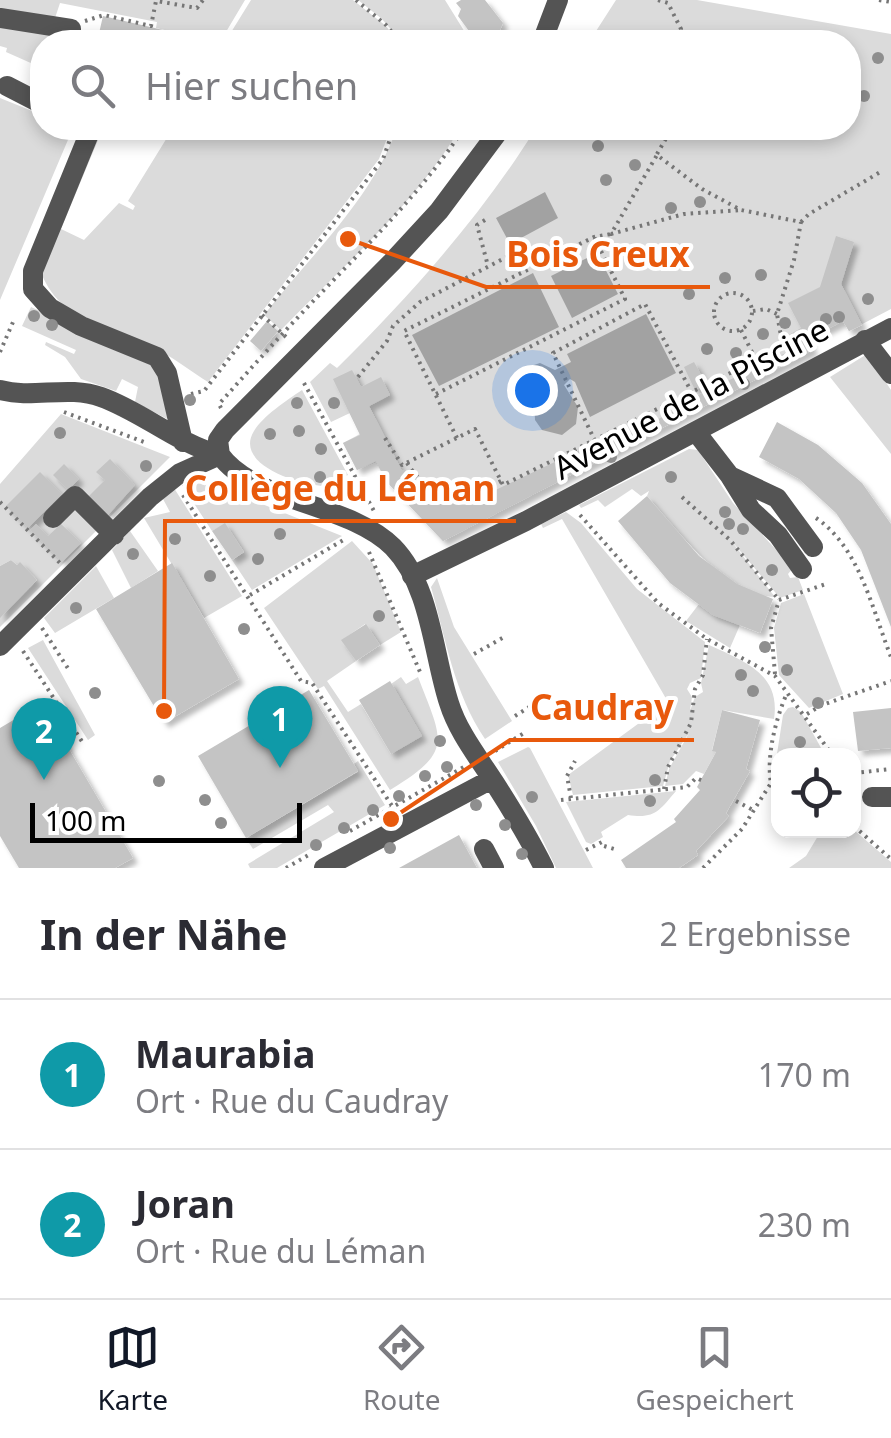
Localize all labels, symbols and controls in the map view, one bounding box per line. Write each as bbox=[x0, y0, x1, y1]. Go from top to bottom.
search box bbox=[30, 30, 861, 140]
icon: search bbox=[65, 58, 120, 113]
text: Hier suchen bbox=[145, 59, 358, 111]
callout: Bois Creux bbox=[486, 222, 710, 287]
text: Bois Creux bbox=[506, 230, 691, 277]
street label: Avenue de la Piscine bbox=[545, 307, 835, 488]
your location bbox=[507, 365, 558, 416]
callout: Collège du Léman bbox=[165, 456, 516, 521]
text: Collège du Léman bbox=[185, 464, 495, 511]
callout: Caudray bbox=[510, 675, 694, 740]
text: Caudray bbox=[530, 683, 674, 730]
pin: 1 bbox=[248, 686, 312, 768]
pin: 2 bbox=[12, 698, 76, 780]
map controls bbox=[771, 748, 861, 838]
button: locate bbox=[771, 748, 861, 838]
scale bar bbox=[30, 798, 302, 843]
text: 100 m bbox=[45, 801, 127, 839]
text: In der Nähe bbox=[40, 905, 288, 962]
text: 2 Ergebnisse bbox=[660, 912, 851, 955]
text: Maurabia bbox=[135, 1027, 315, 1079]
text: 1 bbox=[63, 1053, 82, 1096]
text: 170 m bbox=[758, 1053, 851, 1096]
text: Ort · Rue du Caudray bbox=[135, 1079, 448, 1122]
text: Joran bbox=[135, 1177, 235, 1229]
text: 2 bbox=[63, 1203, 82, 1246]
text: 230 m bbox=[758, 1203, 851, 1246]
text: Ort · Rue du Léman bbox=[135, 1229, 426, 1272]
tab: Karte bbox=[97, 1320, 168, 1418]
tab: Route bbox=[363, 1320, 441, 1418]
tab: Gespeichert bbox=[635, 1320, 794, 1418]

